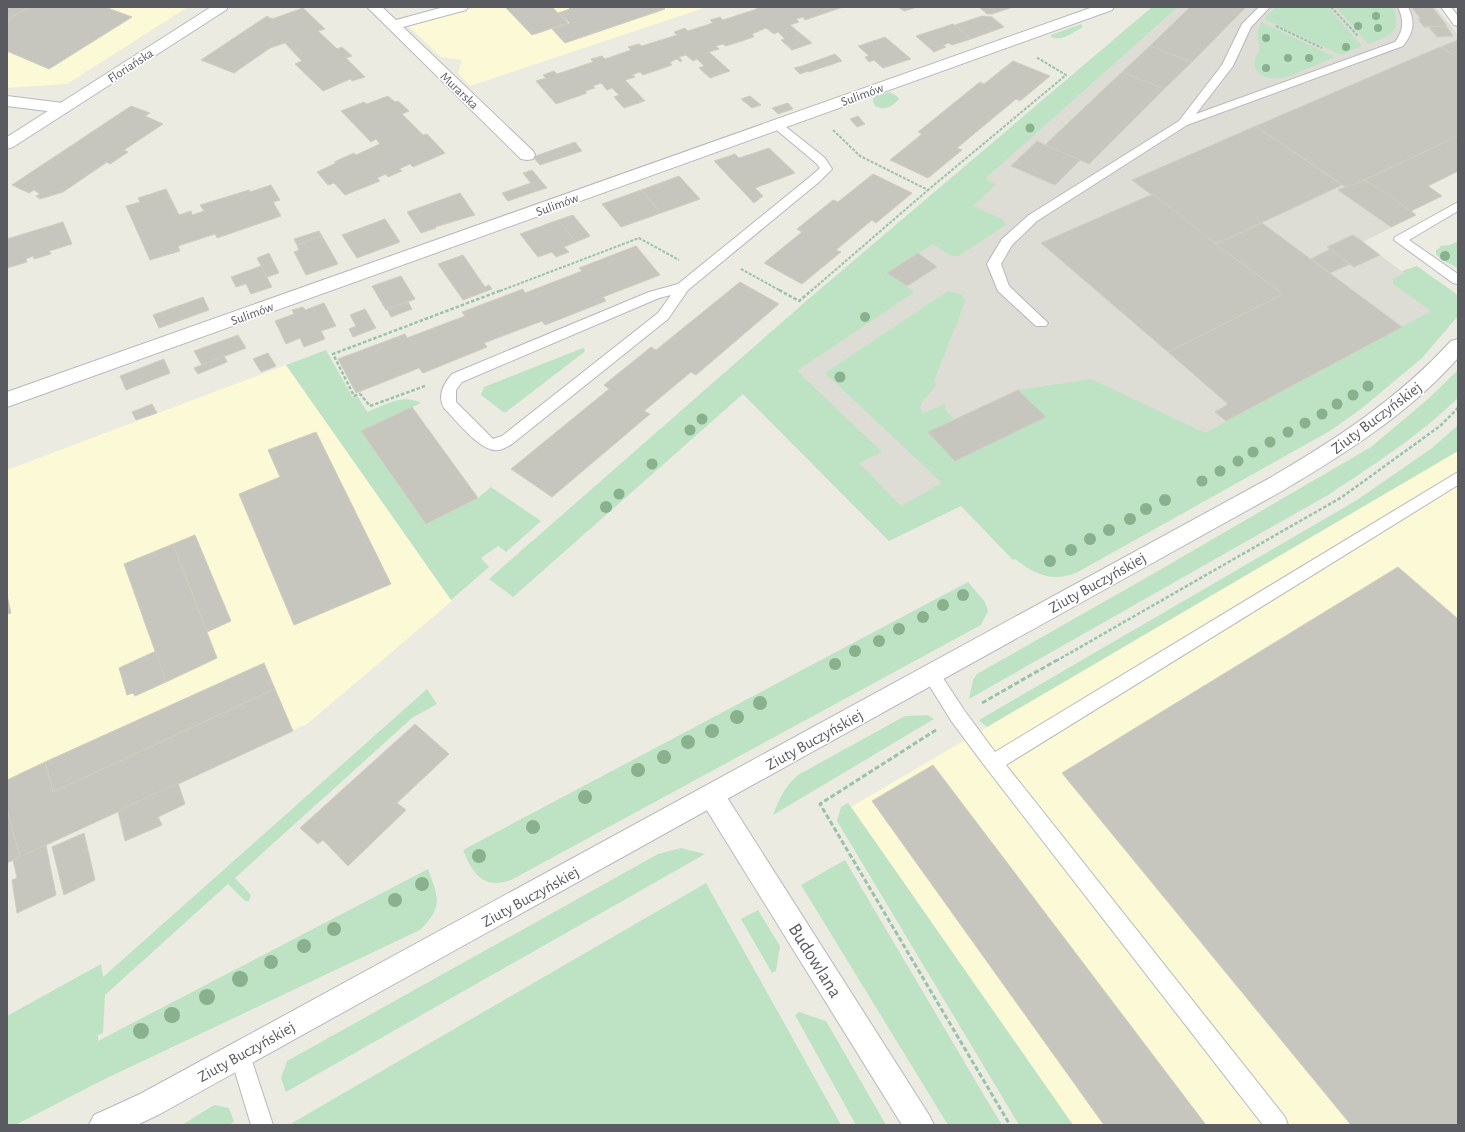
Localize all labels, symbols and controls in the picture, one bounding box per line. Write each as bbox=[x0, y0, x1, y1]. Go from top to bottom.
street label: Floriańska bbox=[106, 47, 156, 86]
street label: Murarska bbox=[437, 70, 480, 112]
street label: Sulimów bbox=[839, 82, 886, 109]
street label: Sulimów bbox=[534, 192, 581, 219]
street label: Sulimów bbox=[229, 301, 276, 328]
street label: Ziuty Buczyńskiej bbox=[1329, 379, 1425, 458]
street label: Ziuty Buczyńskiej bbox=[1046, 550, 1149, 617]
street label: Ziuty Buczyńskiej bbox=[763, 707, 866, 774]
street label: Ziuty Buczyńskiej bbox=[479, 864, 582, 931]
street label: Budowlana bbox=[785, 920, 845, 1001]
street label: Ziuty Buczyńskiej bbox=[195, 1019, 298, 1086]

